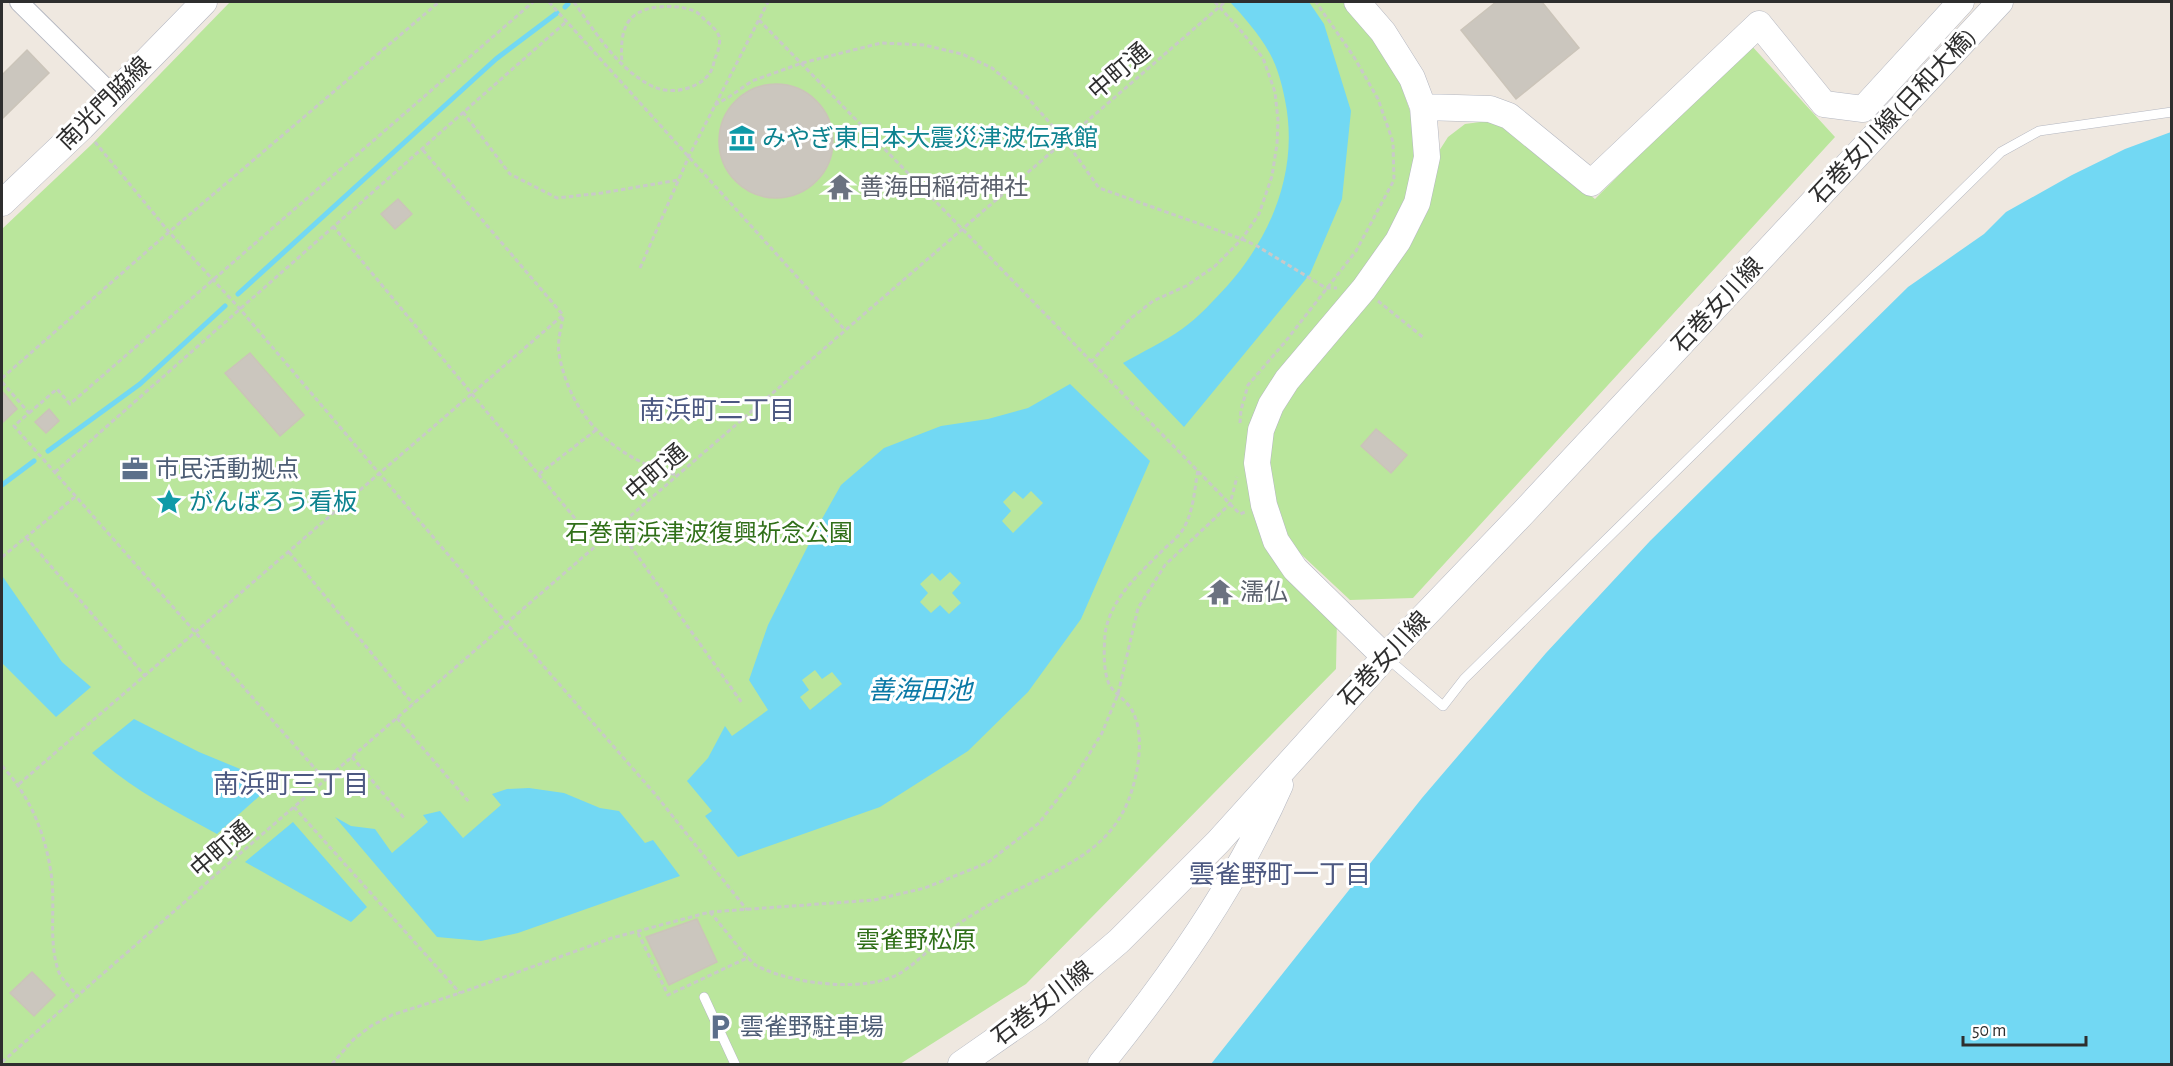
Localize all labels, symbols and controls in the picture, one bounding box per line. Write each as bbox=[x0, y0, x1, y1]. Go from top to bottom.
street label: 石巻女川線(日和大橋) bbox=[1805, 23, 1981, 209]
street label: 中町通 bbox=[1083, 38, 1155, 104]
street label: 南光門脇線 bbox=[52, 51, 156, 155]
museum icon: みやぎ東日本大震災津波伝承館 bbox=[727, 123, 757, 153]
place label: みやぎ東日本大震災津波伝承館 bbox=[762, 125, 1098, 151]
temple icon: 善海田稲荷神社 bbox=[825, 172, 855, 202]
place label: 善海田稲荷神社 bbox=[860, 174, 1028, 200]
street label: 石巻女川線 bbox=[1667, 252, 1767, 358]
district label: 南浜町二丁目 bbox=[639, 397, 795, 424]
street label: 中町通 bbox=[620, 439, 692, 505]
office icon: 市民活動拠点 bbox=[120, 454, 150, 484]
place label: 市民活動拠点 bbox=[155, 456, 299, 482]
place icon: がんばろう看板 bbox=[154, 487, 184, 517]
place label: がんばろう看板 bbox=[189, 489, 357, 515]
park label: 石巻南浜津波復興祈念公園 bbox=[565, 520, 853, 546]
temple icon: 濡仏 bbox=[1205, 577, 1235, 607]
place label: 濡仏 bbox=[1240, 580, 1288, 605]
street label: 石巻女川線 bbox=[1334, 606, 1434, 712]
water label: 善海田池 bbox=[868, 677, 975, 704]
district label: 南浜町三丁目 bbox=[213, 771, 369, 798]
street label: 中町通 bbox=[185, 816, 257, 882]
district label: 雲雀野町一丁目 bbox=[1189, 861, 1371, 888]
park label: 雲雀野松原 bbox=[856, 927, 976, 953]
street label: 石巻女川線 bbox=[987, 956, 1097, 1050]
scale bar bbox=[1963, 1009, 2086, 1047]
parking icon: 雲雀野駐車場 bbox=[705, 1012, 735, 1042]
place label: 雲雀野駐車場 bbox=[740, 1014, 884, 1040]
text: 50 m bbox=[1972, 1022, 2006, 1040]

